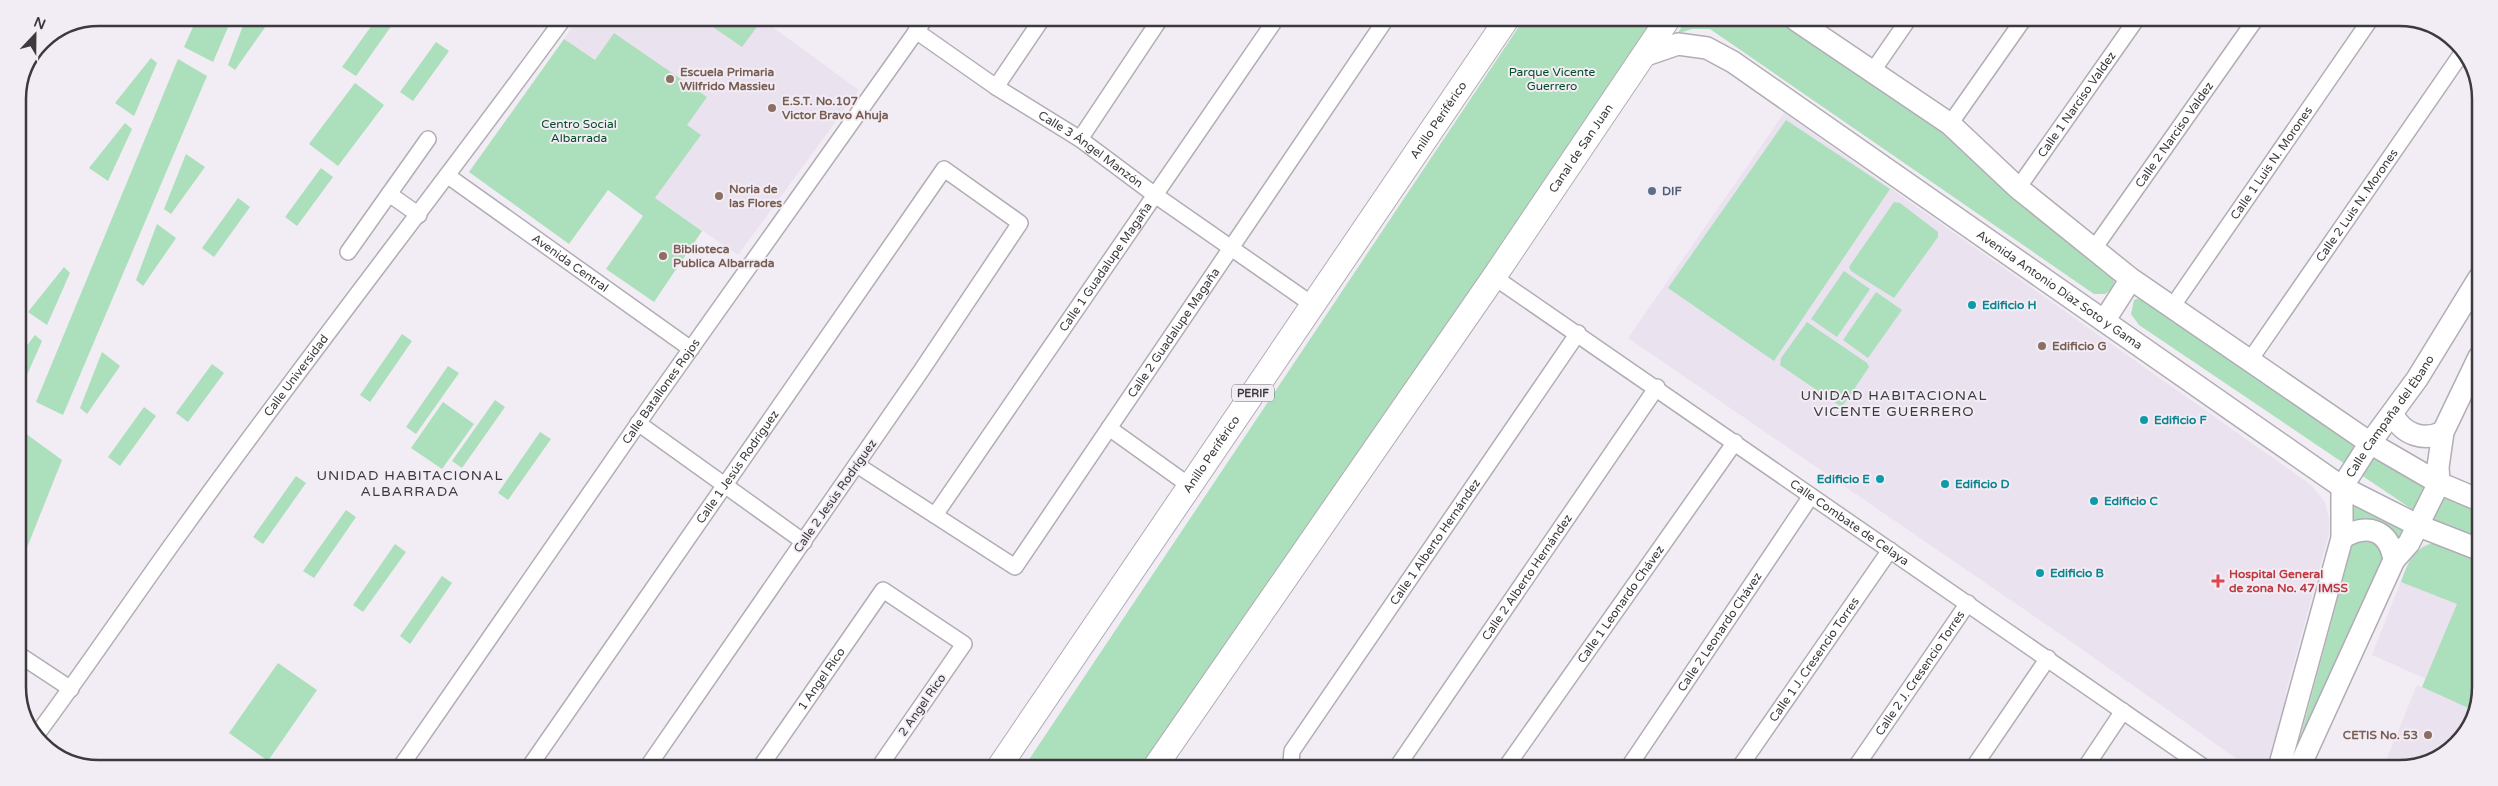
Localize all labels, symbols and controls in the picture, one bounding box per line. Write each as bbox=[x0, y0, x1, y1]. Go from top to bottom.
north arrow bbox=[10, 10, 60, 60]
text: N bbox=[31, 13, 48, 33]
street label: Calle 1 Narciso Valdez bbox=[2035, 49, 2119, 160]
place label: Escuela Primaria Wilfrido Massieu bbox=[680, 65, 775, 93]
park label: Parque Vicente Guerrero bbox=[1509, 65, 1595, 93]
marker: Escuela Primaria Wilfrido Massieu bbox=[664, 73, 676, 85]
street label: Anillo Periférico bbox=[1407, 79, 1469, 161]
street label: Calle 2 Narciso Valdez bbox=[2132, 79, 2216, 190]
place label: E.S.T. No.107 Victor Bravo Ahuja bbox=[782, 94, 889, 123]
street label: Canal de San Juan bbox=[1546, 101, 1616, 196]
marker: E.S.T. No.107 Victor Bravo Ahuja bbox=[766, 102, 778, 114]
street label: Calle 1 Luis N. Morones bbox=[2228, 104, 2315, 222]
street label: Calle 3 Ángel Manzón bbox=[1036, 108, 1146, 191]
park label: Centro Social Albarrada bbox=[541, 117, 617, 145]
street label: Calle 2 Luis N. Morones bbox=[2313, 146, 2401, 264]
place label: Noria de las Flores bbox=[729, 182, 782, 210]
place label: DIF bbox=[1662, 184, 1682, 198]
marker: DIF bbox=[1646, 185, 1658, 197]
marker: Noria de las Flores bbox=[713, 190, 725, 202]
street label: Calle 1 Guadalupe Magaña bbox=[1056, 200, 1155, 334]
street label: Avenida Antonio Díaz Soto y Gama bbox=[1974, 227, 2145, 352]
street label: Avenida Central bbox=[529, 231, 611, 295]
place label: Biblioteca Publica Albarrada bbox=[673, 242, 775, 270]
marker: Biblioteca Publica Albarrada bbox=[657, 250, 669, 262]
street label: Calle 2 Guadalupe Magaña bbox=[1125, 265, 1223, 400]
place label: Edificio H bbox=[1982, 298, 2037, 312]
marker: Edificio H bbox=[1966, 299, 1978, 311]
street label: Calle Universidad bbox=[261, 332, 331, 419]
street label: Calle Batallones Rojos bbox=[619, 336, 703, 447]
place label: Edificio G bbox=[2052, 339, 2107, 353]
marker: Edificio G bbox=[2036, 340, 2048, 352]
street label: Calle Campaña del Ébano bbox=[2343, 352, 2437, 480]
road number: PERIF bbox=[1232, 384, 1274, 402]
district label: UNIDAD HABITACIONAL VICENTE GUERRERO bbox=[1800, 387, 1988, 420]
street label: Calle 1 Jesús Rodríguez bbox=[693, 408, 782, 526]
street label: Anillo Periférico bbox=[1180, 413, 1243, 496]
place label: Edificio F bbox=[2154, 413, 2207, 427]
marker: Edificio F bbox=[2138, 414, 2150, 426]
street label: Calle 2 Jesús Rodríguez bbox=[791, 437, 879, 555]
district label: UNIDAD HABITACIONAL ALBARRADA bbox=[316, 467, 504, 500]
place label: Edificio E bbox=[1817, 472, 1870, 486]
marker: Edificio E bbox=[1874, 473, 1886, 485]
street label: Calle 1 Alberto Hernández bbox=[1387, 476, 1483, 608]
street label: Calle Combate de Celaya bbox=[1787, 477, 1912, 568]
place label: Edificio D bbox=[1955, 477, 2010, 491]
marker: Edificio D bbox=[1939, 478, 1951, 490]
place label: Edificio C bbox=[2104, 494, 2158, 508]
marker: Edificio C bbox=[2088, 495, 2100, 507]
street label: Calle 2 Alberto Hernández bbox=[1479, 512, 1575, 643]
street label: Calle 1 Leonardo Chávez bbox=[1574, 543, 1667, 666]
place label: Edificio B bbox=[2050, 566, 2104, 580]
marker: Edificio B bbox=[2034, 567, 2046, 579]
place label: Hospital General de zona No. 47 IMSS bbox=[2229, 567, 2348, 595]
street label: Calle 2 Leonardo Chávez bbox=[1675, 570, 1765, 694]
marker: Hospital General de zona No. 47 IMSS bbox=[2211, 574, 2225, 588]
street label: Calle 1 J. Cresencio Torres bbox=[1766, 594, 1862, 724]
street label: Calle 2 J. Cresencio Torres bbox=[1872, 608, 1968, 738]
street label: 1 Angel Rico bbox=[795, 645, 848, 713]
street label: 2 Angel Rico bbox=[895, 671, 949, 739]
place label: CETIS No. 53 bbox=[2343, 728, 2418, 742]
marker: CETIS No. 53 bbox=[2422, 729, 2434, 741]

